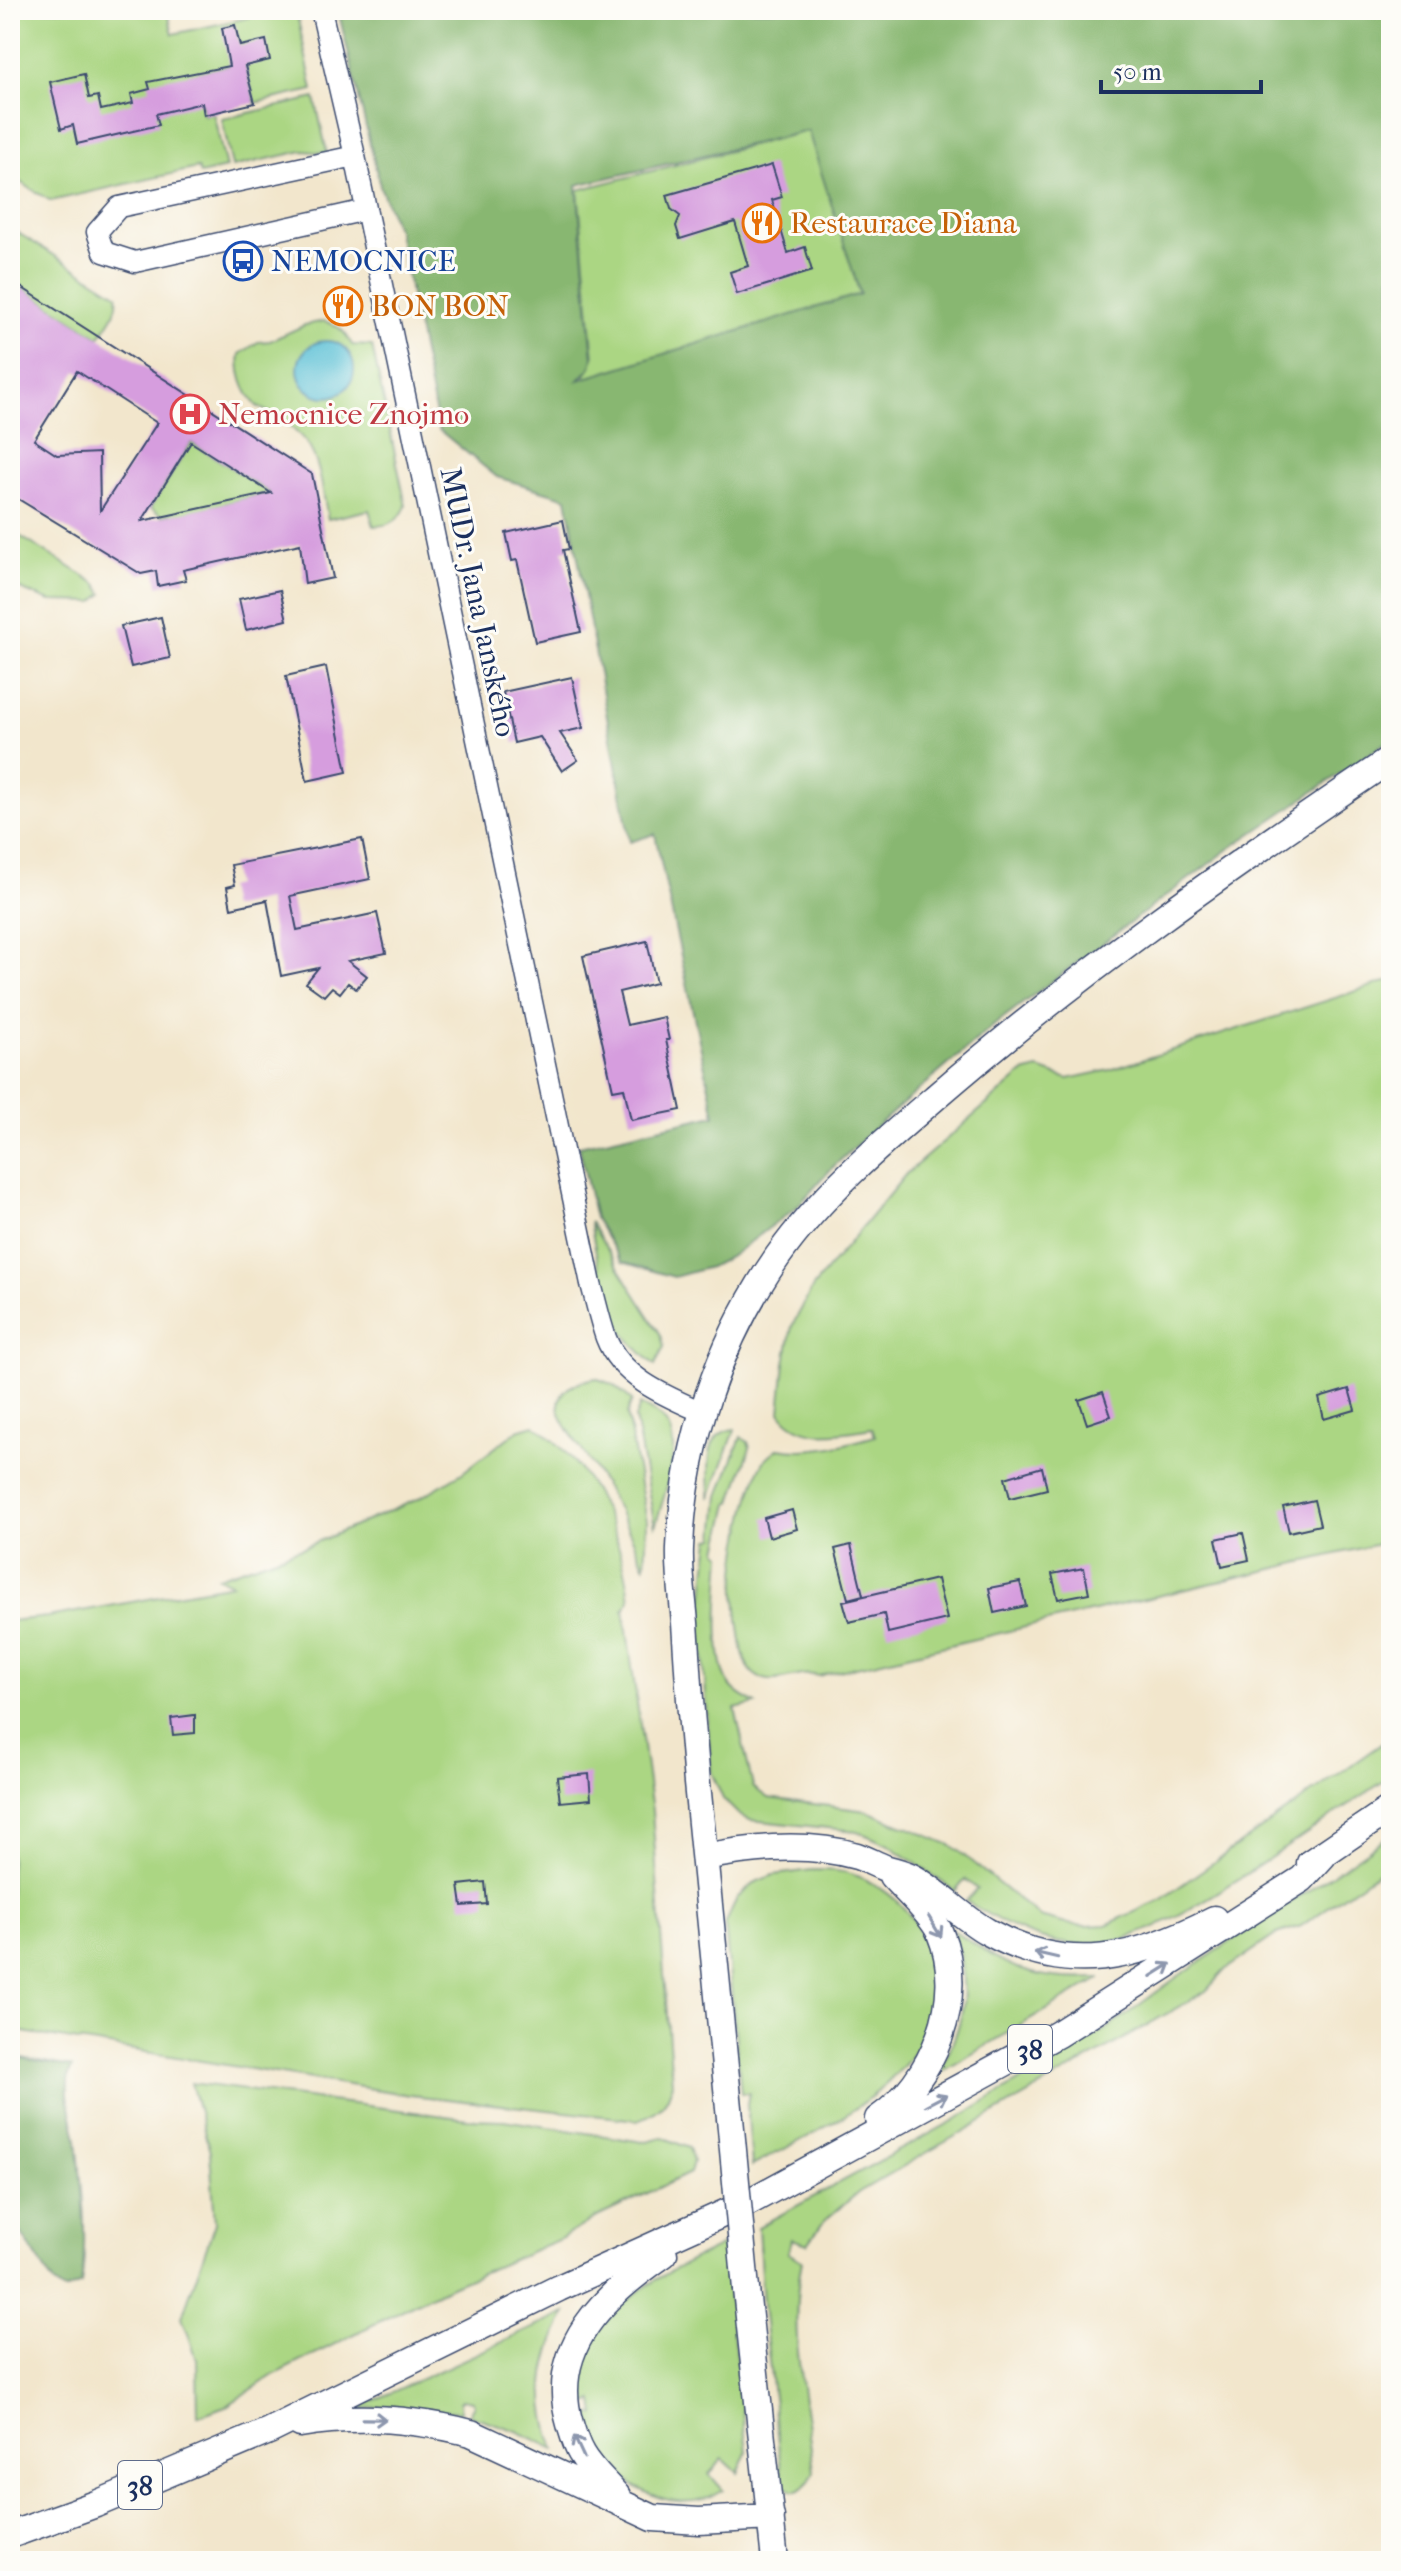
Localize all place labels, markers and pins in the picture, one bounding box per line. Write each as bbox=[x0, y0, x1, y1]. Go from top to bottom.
restaurant icon: Restaurace Diana bbox=[741, 202, 783, 244]
place label: Restaurace Diana bbox=[790, 206, 1018, 241]
bus stop icon: NEMOCNICE bbox=[222, 240, 264, 282]
place label: NEMOCNICE bbox=[271, 244, 456, 279]
restaurant icon: BON BON bbox=[322, 285, 364, 327]
place label: BON BON bbox=[371, 289, 509, 324]
hospital icon: Nemocnice Znojmo bbox=[169, 393, 211, 435]
place label: Nemocnice Znojmo bbox=[218, 397, 469, 432]

